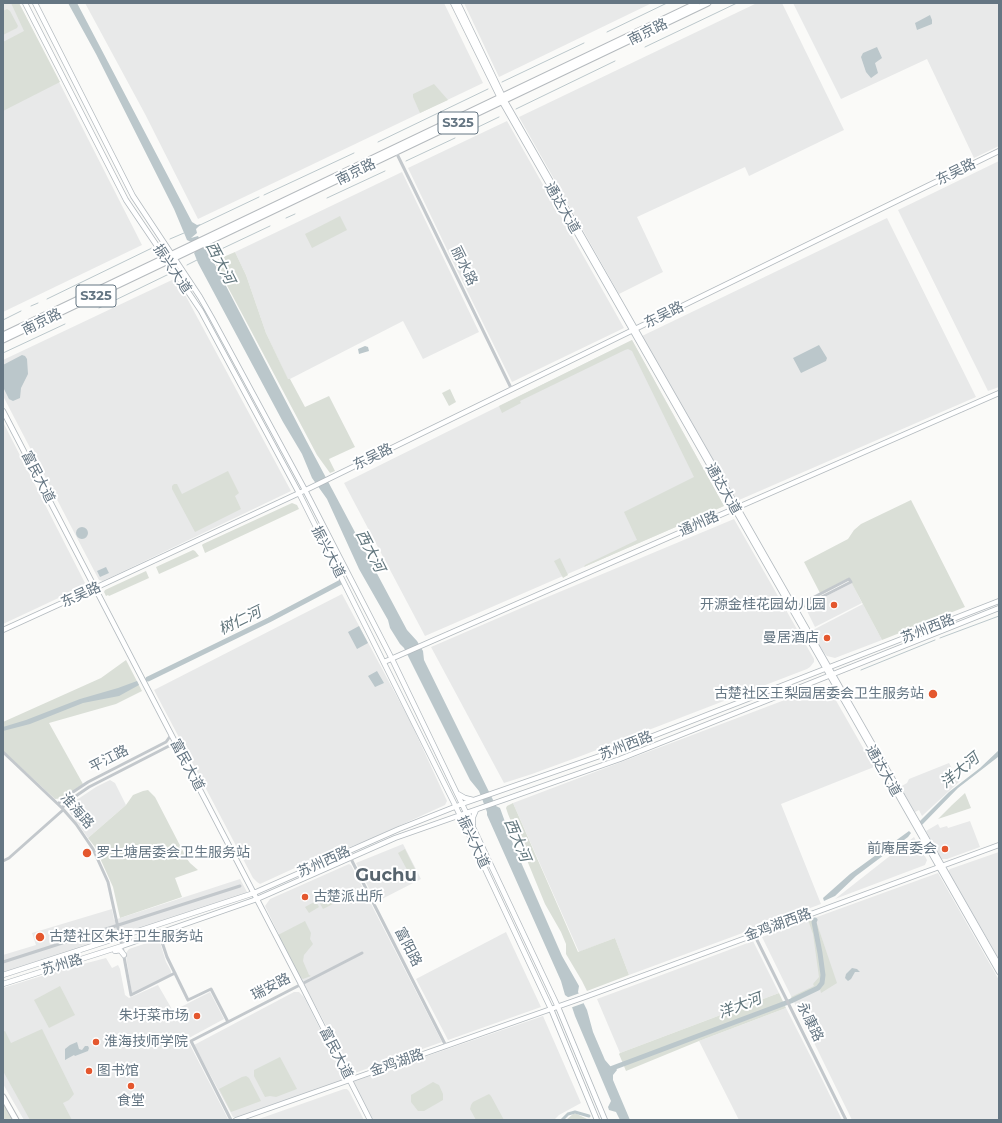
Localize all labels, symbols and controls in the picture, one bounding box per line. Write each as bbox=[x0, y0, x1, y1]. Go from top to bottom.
street label: 南京路 bbox=[625, 15, 671, 49]
road number: S325 bbox=[438, 112, 478, 134]
street label: 南京路 bbox=[333, 155, 379, 189]
street label: 东吴路 bbox=[933, 155, 979, 189]
street label: 通达大道 bbox=[541, 180, 583, 236]
water label: 西大河 bbox=[202, 239, 238, 287]
street label: 振兴大道 bbox=[149, 241, 195, 297]
street label: 丽水路 bbox=[447, 243, 481, 289]
road number: S325 bbox=[76, 285, 116, 307]
street label: 东吴路 bbox=[641, 298, 687, 332]
street label: 南京路 bbox=[19, 305, 65, 339]
street label: 东吴路 bbox=[350, 440, 396, 474]
street label: 富民大道 bbox=[18, 448, 58, 506]
street label: 通达大道 bbox=[702, 461, 744, 517]
street label: 通州路 bbox=[676, 508, 722, 540]
street label: 振兴大道 bbox=[308, 523, 348, 581]
water label: 西大河 bbox=[352, 527, 388, 575]
street label: 东吴路 bbox=[58, 579, 104, 611]
place label: 开源金桂花园幼儿园 bbox=[700, 597, 826, 613]
marker: 开源金桂花园幼儿园 bbox=[829, 600, 839, 610]
water label: 树仁河 bbox=[216, 603, 264, 639]
street label: 苏州西路 bbox=[899, 611, 957, 647]
place label: 曼居酒店 bbox=[763, 630, 819, 646]
marker: 曼居酒店 bbox=[822, 633, 832, 643]
place label: 古楚社区王梨园居委会卫生服务站 bbox=[714, 686, 924, 702]
marker: 古楚社区王梨园居委会卫生服务站 bbox=[927, 688, 939, 700]
street label: 苏州西路 bbox=[597, 728, 655, 764]
street label: 富民大道 bbox=[166, 736, 208, 794]
street label: 平江路 bbox=[86, 742, 132, 776]
street label: 通达大道 bbox=[862, 743, 904, 799]
water label: 洋大河 bbox=[937, 750, 983, 792]
street label: 淮海路 bbox=[57, 790, 97, 832]
street label: 振兴大道 bbox=[454, 813, 492, 871]
water label: 西大河 bbox=[500, 816, 534, 864]
place label: 前庵居委会 bbox=[867, 841, 937, 857]
street label: 苏州西路 bbox=[295, 843, 353, 881]
marker: 前庵居委会 bbox=[940, 844, 950, 854]
place label: 罗土塘居委会卫生服务站 bbox=[96, 845, 250, 861]
marker: 罗土塘居委会卫生服务站 bbox=[81, 847, 93, 859]
district label: Guchu bbox=[355, 865, 417, 887]
place label: 古楚派出所 bbox=[313, 889, 383, 905]
marker: 古楚派出所 bbox=[300, 892, 310, 902]
street label: 金鸡湖西路 bbox=[742, 905, 814, 945]
street label: 富阳路 bbox=[391, 924, 425, 970]
place label: 古楚社区朱圩卫生服务站 bbox=[49, 929, 203, 945]
marker: 古楚社区朱圩卫生服务站 bbox=[34, 931, 46, 943]
street label: 苏州路 bbox=[39, 951, 85, 979]
street label: 瑞安路 bbox=[248, 970, 294, 1004]
water label: 洋大河 bbox=[716, 990, 764, 1022]
street label: 永康路 bbox=[793, 999, 827, 1045]
place label: 朱圩菜市场 bbox=[119, 1008, 189, 1024]
marker: 朱圩菜市场 bbox=[192, 1011, 202, 1021]
street label: 富民大道 bbox=[316, 1024, 356, 1082]
place label: 淮海技师学院 bbox=[104, 1034, 188, 1050]
marker: 淮海技师学院 bbox=[91, 1037, 101, 1047]
street label: 金鸡湖路 bbox=[368, 1046, 426, 1080]
place label: 图书馆 bbox=[97, 1063, 139, 1079]
marker: 图书馆 bbox=[84, 1066, 94, 1076]
marker: 食堂 bbox=[126, 1081, 136, 1091]
place label: 食堂 bbox=[117, 1093, 145, 1109]

